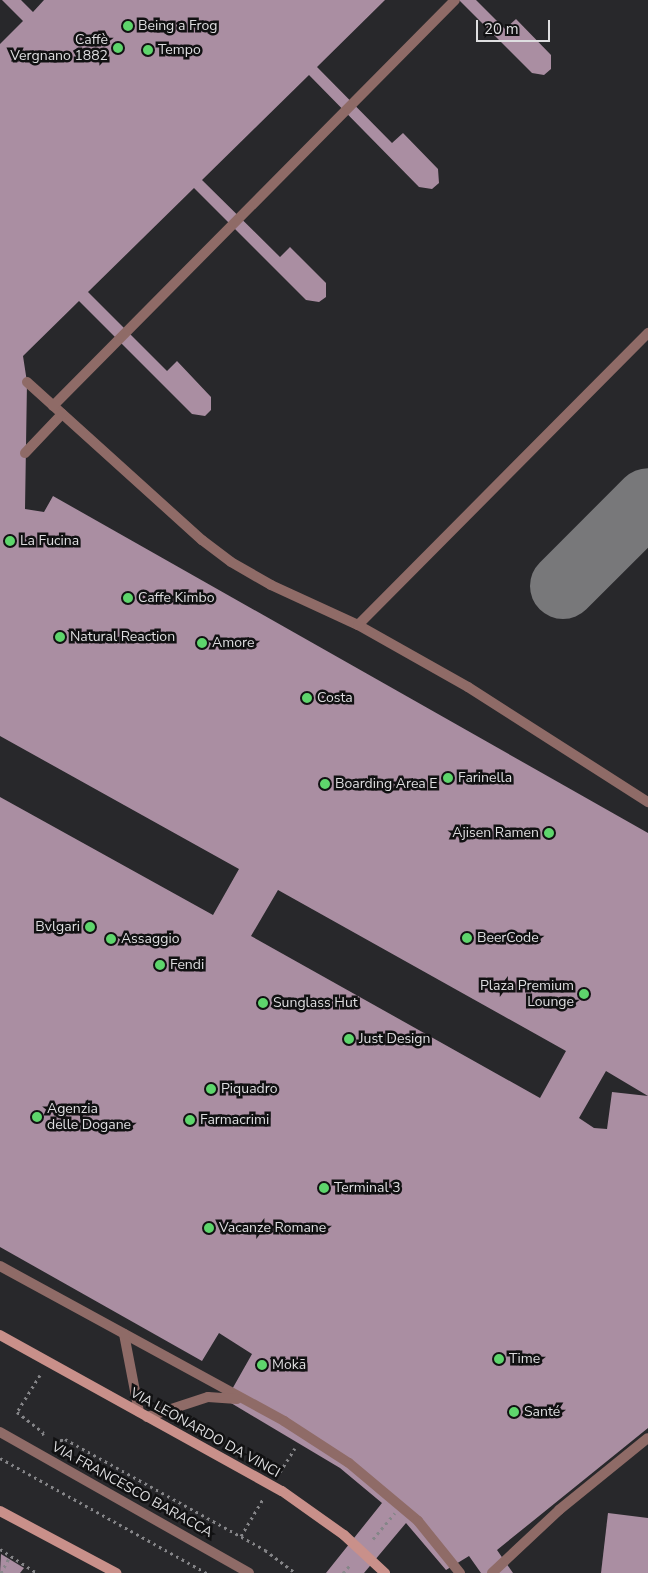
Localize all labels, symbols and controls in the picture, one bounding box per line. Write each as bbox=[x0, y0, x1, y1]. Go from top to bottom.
scale bar bbox=[478, 10, 552, 42]
place label: Being a Frog bbox=[138, 18, 217, 34]
text: 20 m bbox=[484, 19, 519, 39]
marker: Being a Frog bbox=[122, 20, 134, 32]
place label: Caffè Vergnano 1882 bbox=[10, 32, 108, 64]
marker: Caffè Vergnano 1882 bbox=[112, 42, 124, 54]
place label: Tempo bbox=[158, 42, 201, 58]
marker: Tempo bbox=[142, 44, 154, 56]
place label: La Fucina bbox=[20, 533, 79, 549]
marker: La Fucina bbox=[4, 535, 16, 547]
place label: Caffe Kimbo bbox=[138, 590, 214, 606]
marker: Caffe Kimbo bbox=[122, 592, 134, 604]
place label: Natural Reaction bbox=[70, 629, 175, 645]
marker: Natural Reaction bbox=[54, 631, 66, 643]
place label: Amore bbox=[212, 635, 254, 651]
marker: Amore bbox=[196, 637, 208, 649]
place label: Costa bbox=[317, 690, 353, 706]
marker: Costa bbox=[301, 692, 313, 704]
place label: Farinella bbox=[458, 770, 512, 786]
marker: Farinella bbox=[442, 772, 454, 784]
place label: Boarding Area E bbox=[335, 776, 438, 792]
marker: Boarding Area E bbox=[319, 778, 331, 790]
place label: Ajisen Ramen bbox=[452, 825, 539, 841]
marker: Ajisen Ramen bbox=[543, 827, 555, 839]
place label: Bvlgari bbox=[35, 919, 80, 935]
marker: Bvlgari bbox=[84, 921, 96, 933]
place label: BeerCode bbox=[477, 930, 539, 946]
place label: Assaggio bbox=[121, 931, 179, 947]
marker: BeerCode bbox=[461, 932, 473, 944]
marker: Assaggio bbox=[105, 933, 117, 945]
place label: Fendi bbox=[170, 957, 204, 973]
marker: Fendi bbox=[154, 959, 166, 971]
place label: Plaza Premium Lounge bbox=[480, 978, 574, 1010]
marker: Plaza Premium Lounge bbox=[578, 988, 590, 1000]
place label: Sunglass Hut bbox=[273, 995, 358, 1011]
marker: Sunglass Hut bbox=[257, 997, 269, 1009]
place label: Just Design bbox=[359, 1031, 431, 1047]
marker: Just Design bbox=[343, 1033, 355, 1045]
place label: Piquadro bbox=[221, 1081, 277, 1097]
marker: Piquadro bbox=[205, 1083, 217, 1095]
place label: Agenzia delle Dogane bbox=[47, 1101, 131, 1134]
marker: Agenzia delle Dogane bbox=[31, 1111, 43, 1123]
place label: Farmacrimi bbox=[200, 1112, 269, 1128]
marker: Farmacrimi bbox=[184, 1114, 196, 1126]
place label: Terminal 3 bbox=[334, 1180, 401, 1196]
marker: Terminal 3 bbox=[318, 1182, 330, 1194]
place label: Vacanze Romane bbox=[219, 1220, 326, 1236]
marker: Vacanze Romane bbox=[203, 1222, 215, 1234]
place label: Time bbox=[509, 1351, 540, 1367]
marker: Time bbox=[493, 1353, 505, 1365]
place label: Mokā bbox=[272, 1357, 306, 1373]
marker: Mokā bbox=[256, 1359, 268, 1371]
street label: VIA LEONARDO DA VINCI bbox=[127, 1385, 283, 1481]
place label: Santé bbox=[524, 1404, 560, 1420]
marker: Santé bbox=[508, 1406, 520, 1418]
street label: VIA FRANCESCO BARACCA bbox=[49, 1439, 215, 1541]

